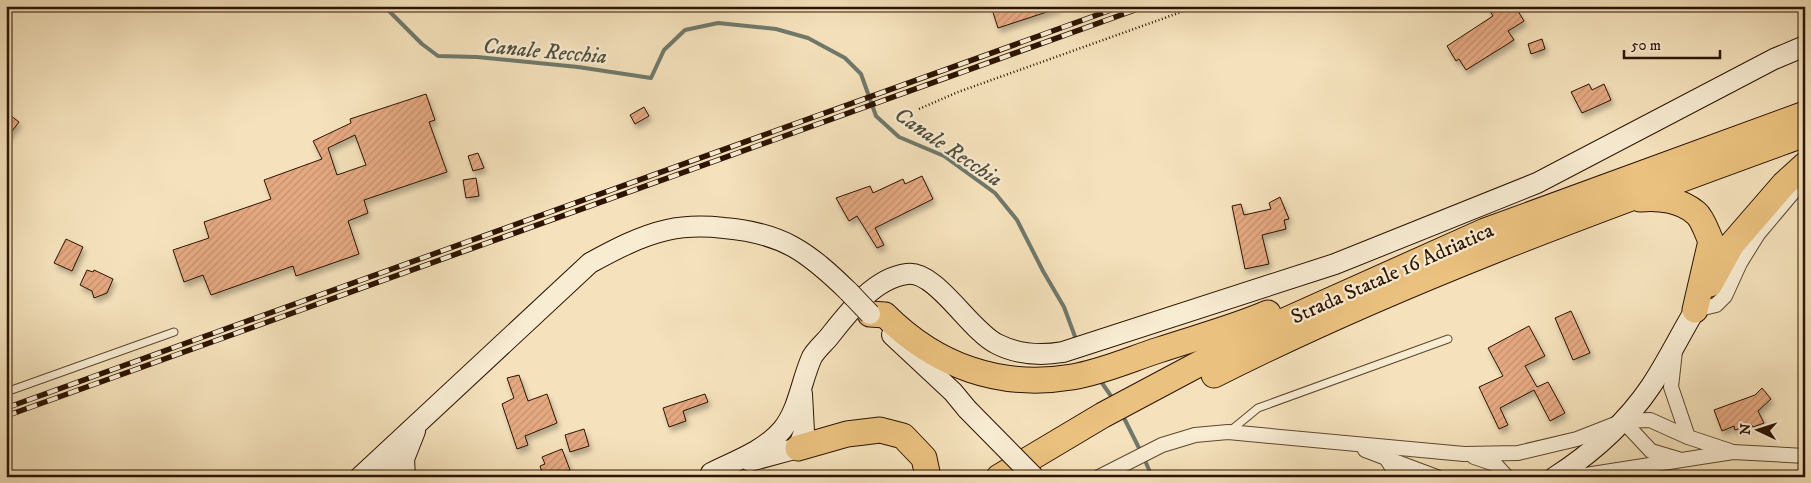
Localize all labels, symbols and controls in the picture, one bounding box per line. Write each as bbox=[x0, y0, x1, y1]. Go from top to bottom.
scale bar bbox=[1624, 28, 1720, 60]
water label: Canale Recchia bbox=[482, 33, 608, 70]
text: 50 m bbox=[1631, 36, 1661, 55]
water label: Canale Recchia bbox=[889, 101, 1007, 193]
street label: Strada Statale 16 Adriatica bbox=[1287, 217, 1498, 330]
north arrow bbox=[1734, 406, 1784, 456]
text: N bbox=[1737, 422, 1755, 436]

